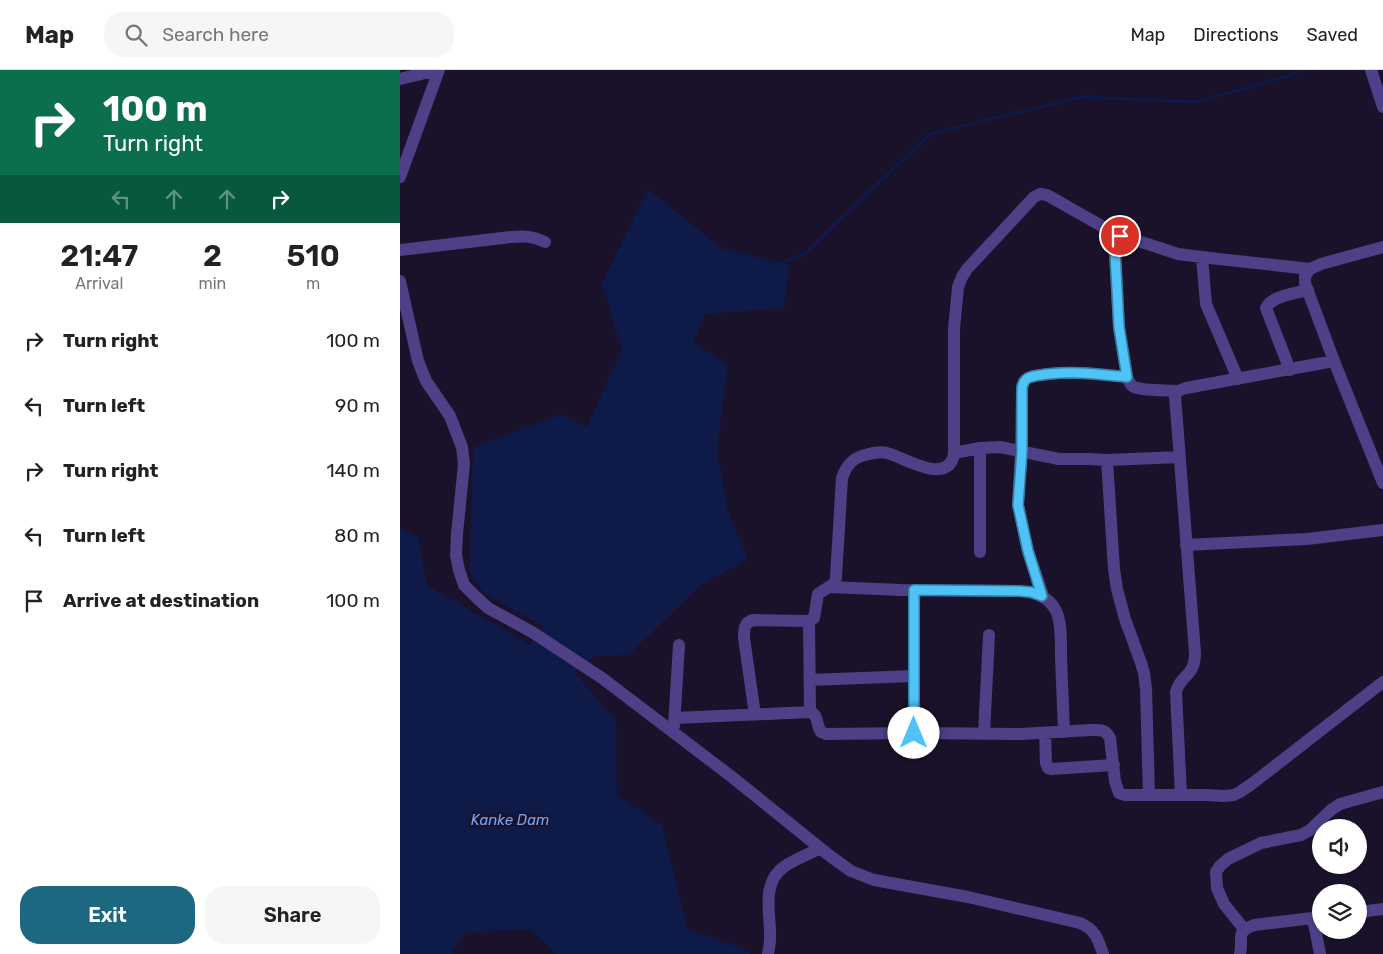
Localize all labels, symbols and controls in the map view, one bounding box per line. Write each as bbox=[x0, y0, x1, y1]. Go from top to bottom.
search box bbox=[104, 12, 454, 57]
text: Map bbox=[25, 21, 74, 49]
icon: search bbox=[122, 21, 150, 49]
text: Search here bbox=[162, 23, 269, 46]
text: Map bbox=[1130, 24, 1165, 46]
text: Directions bbox=[1193, 24, 1279, 46]
text: Saved bbox=[1307, 24, 1358, 46]
text: 100 m bbox=[103, 88, 208, 130]
icon: right bbox=[20, 90, 85, 155]
text: Turn right bbox=[103, 130, 203, 157]
icon: left bbox=[107, 185, 135, 213]
icon: ahead bbox=[160, 185, 188, 213]
icon: ahead bbox=[213, 185, 241, 213]
icon: right bbox=[266, 185, 294, 213]
pin bbox=[1099, 215, 1141, 257]
icon: arrive bbox=[1106, 222, 1134, 250]
text: 21:47 bbox=[60, 238, 138, 274]
text: 2 bbox=[203, 238, 222, 274]
text: 510 bbox=[287, 238, 340, 274]
text: Arrival bbox=[75, 274, 123, 293]
text: min bbox=[199, 274, 226, 293]
text: m bbox=[306, 274, 320, 293]
icon: right bbox=[20, 327, 48, 355]
text: Turn right bbox=[63, 329, 158, 352]
text: 100 m bbox=[326, 329, 380, 352]
icon: left bbox=[20, 392, 48, 420]
text: Turn left bbox=[63, 394, 145, 417]
text: 90 m bbox=[335, 394, 380, 417]
icon: right bbox=[20, 457, 48, 485]
text: Turn right bbox=[63, 459, 158, 482]
text: 140 m bbox=[326, 459, 380, 482]
icon: left bbox=[20, 522, 48, 550]
text: Turn left bbox=[63, 524, 145, 547]
text: 80 m bbox=[334, 524, 380, 547]
icon: arrive bbox=[20, 587, 48, 615]
text: Arrive at destination bbox=[63, 589, 259, 612]
text: 100 m bbox=[326, 589, 380, 612]
position arrow bbox=[887, 706, 939, 758]
water label: Kanke Dam bbox=[471, 811, 549, 829]
map controls bbox=[1312, 819, 1367, 939]
button: sound bbox=[1312, 819, 1367, 874]
button: layers bbox=[1312, 884, 1367, 939]
button: Exit bbox=[20, 886, 195, 944]
button: Share bbox=[205, 886, 380, 944]

